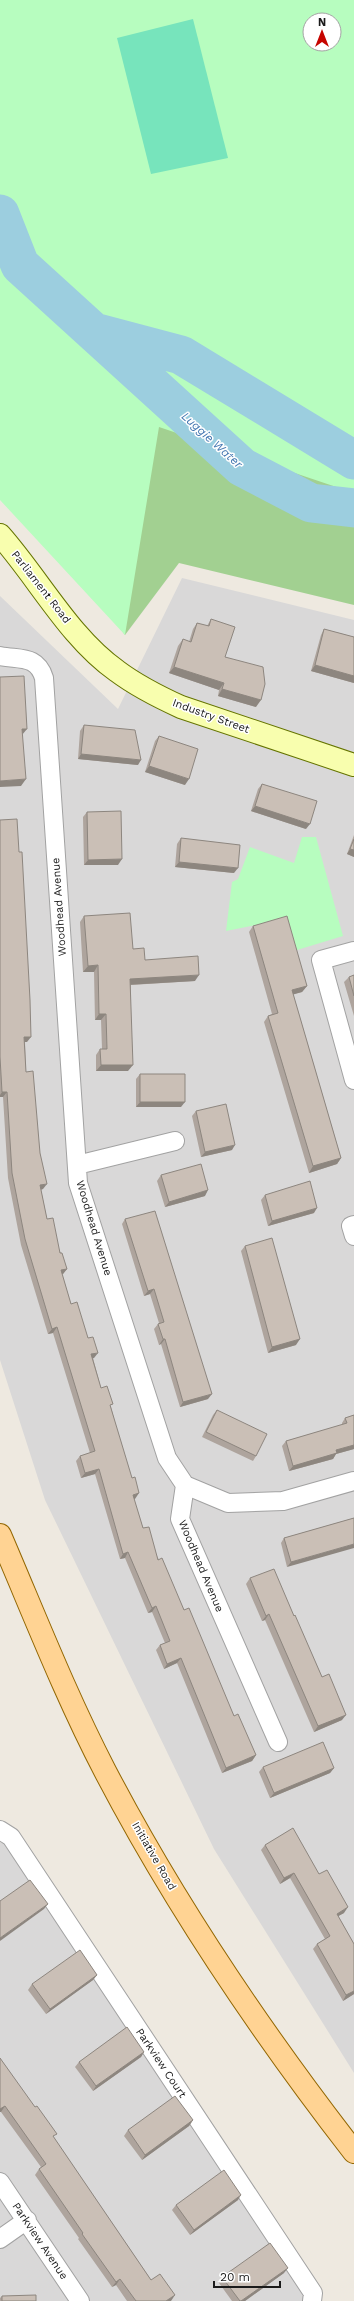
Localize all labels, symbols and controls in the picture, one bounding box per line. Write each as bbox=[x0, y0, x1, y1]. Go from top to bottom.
north arrow bbox=[302, 12, 342, 52]
text: N bbox=[318, 16, 326, 29]
water label: Luggie Water bbox=[179, 409, 246, 472]
street label: Parliament Road bbox=[9, 548, 73, 626]
street label: Industry Street bbox=[171, 696, 252, 736]
street label: Woodhead Avenue bbox=[49, 857, 69, 957]
street label: Woodhead Avenue bbox=[73, 1179, 115, 1277]
street label: Woodhead Avenue bbox=[176, 1518, 226, 1614]
street label: Initiative Road bbox=[129, 1820, 179, 1892]
street label: Parkview Court bbox=[133, 2026, 189, 2100]
street label: Parkview Avenue bbox=[10, 2200, 70, 2282]
scale bar bbox=[214, 2263, 280, 2289]
text: 20 m bbox=[220, 2270, 250, 2284]

